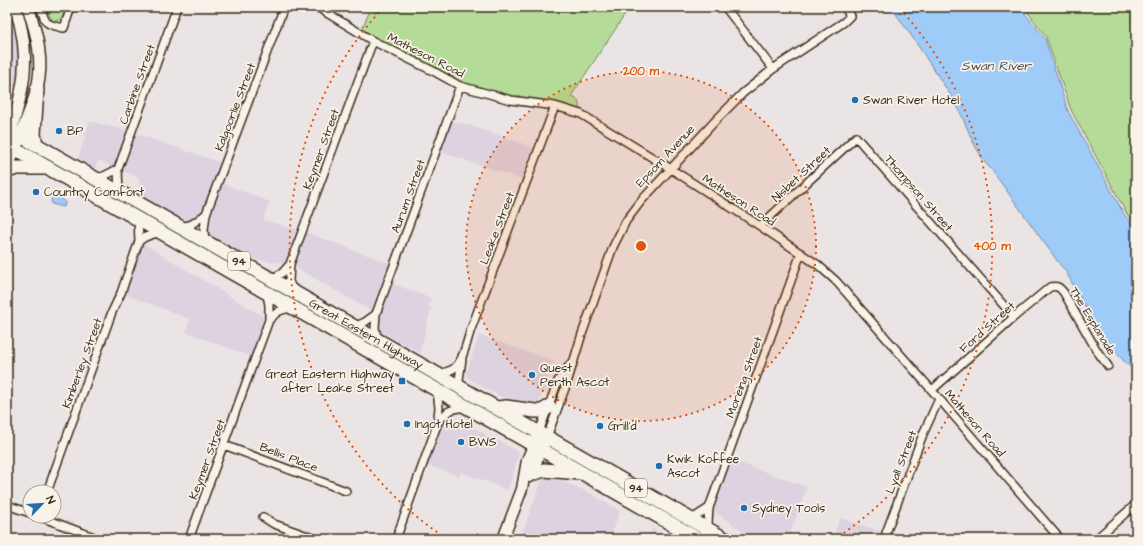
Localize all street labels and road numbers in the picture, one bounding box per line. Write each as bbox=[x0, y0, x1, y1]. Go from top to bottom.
street label: Matheson Road bbox=[384, 29, 467, 82]
street label: Carbine Street bbox=[115, 42, 160, 127]
street label: Kalgoorlie Street bbox=[211, 60, 261, 154]
street label: Keymer Street bbox=[299, 106, 345, 192]
street label: Epsom Avenue bbox=[632, 121, 699, 191]
street label: Nisbet Street bbox=[768, 142, 835, 206]
street label: Thompson Street bbox=[880, 151, 957, 236]
street label: Aurum Street bbox=[387, 157, 430, 236]
street label: Matheson Road bbox=[699, 170, 779, 231]
street label: Leake Street bbox=[476, 189, 519, 267]
road number: 94 bbox=[228, 252, 250, 270]
street label: The Esplanade bbox=[1065, 284, 1120, 359]
street label: Great Eastern Highway bbox=[306, 295, 427, 375]
street label: Ford Street bbox=[956, 298, 1019, 357]
street label: Kimberley Street bbox=[58, 315, 108, 411]
street label: Moreing Street bbox=[722, 334, 768, 421]
street label: Matheson Road bbox=[940, 386, 1009, 461]
street label: Keymer Street bbox=[185, 416, 231, 502]
street label: Lyall Street bbox=[882, 428, 922, 497]
street label: Bellis Place bbox=[257, 439, 321, 477]
road number: 94 bbox=[625, 479, 647, 497]

